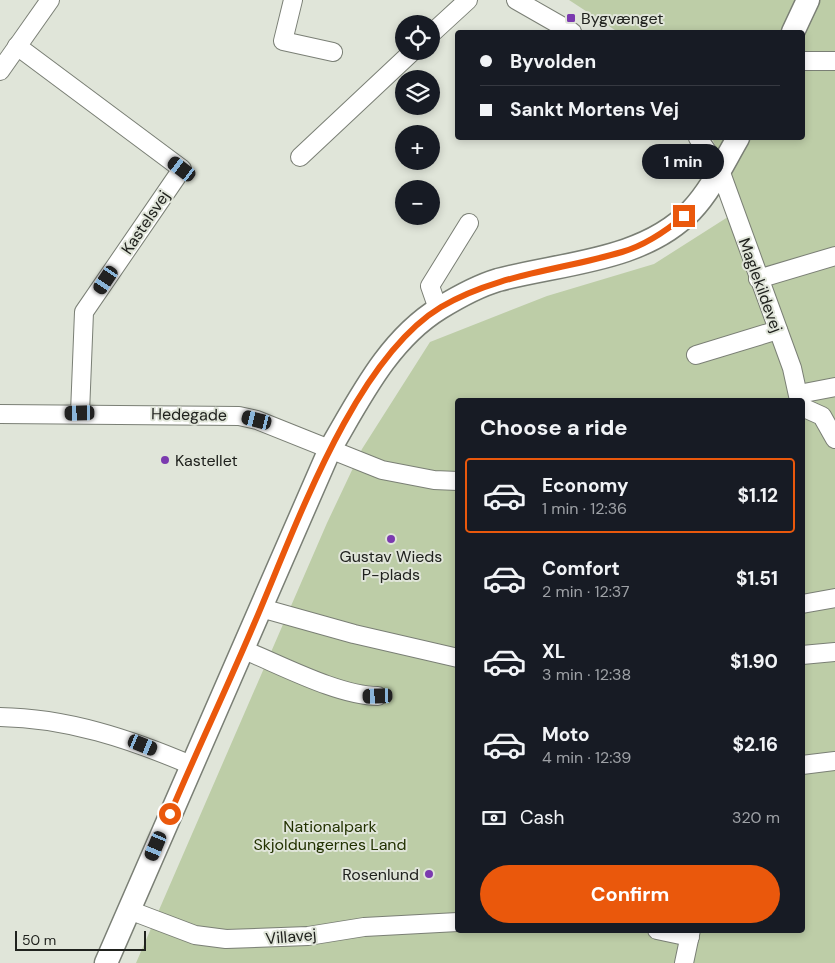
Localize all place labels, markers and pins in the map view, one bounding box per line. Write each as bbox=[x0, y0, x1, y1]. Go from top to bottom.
place label: Bygvænget bbox=[581, 8, 664, 29]
marker: Bygvænget bbox=[565, 12, 577, 24]
place label: Kastellet bbox=[175, 450, 238, 471]
marker: Kastellet bbox=[159, 454, 171, 466]
marker: Gustav Wieds P-plads bbox=[385, 533, 397, 545]
place label: Gustav Wieds P-plads bbox=[340, 546, 442, 585]
place label: Rosenlund bbox=[342, 864, 419, 885]
marker: Rosenlund bbox=[423, 868, 435, 880]

